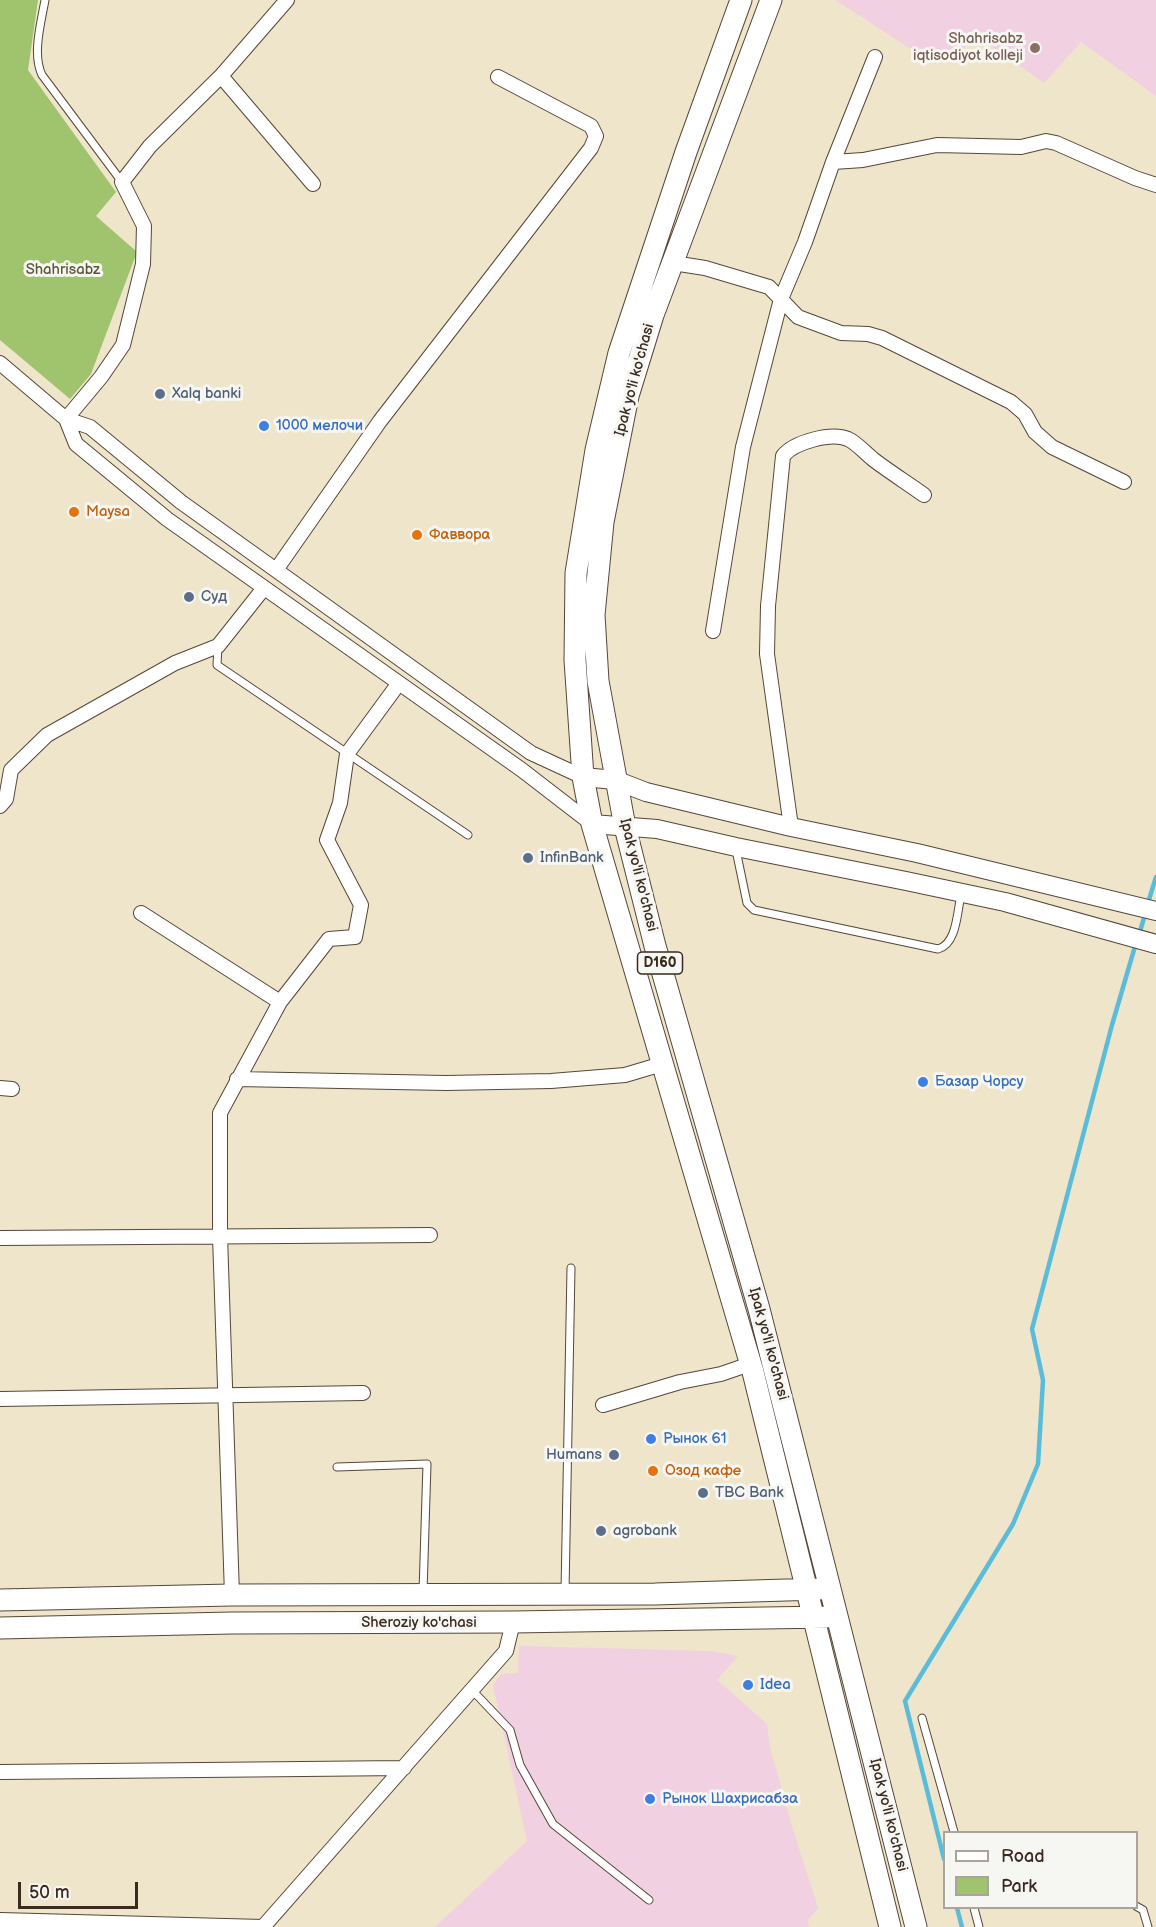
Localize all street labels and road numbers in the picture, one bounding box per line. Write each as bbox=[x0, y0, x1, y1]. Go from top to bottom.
street label: Ipak yo'li ko'chasi bbox=[611, 322, 659, 438]
street label: Ipak yo'li ko'chasi bbox=[615, 817, 661, 933]
road number: D160 bbox=[638, 952, 682, 974]
street label: Ipak yo'li ko'chasi bbox=[744, 1286, 792, 1402]
street label: Sheroziy ko'chasi bbox=[361, 1614, 477, 1632]
street label: Ipak yo'li ko'chasi bbox=[865, 1757, 911, 1873]

